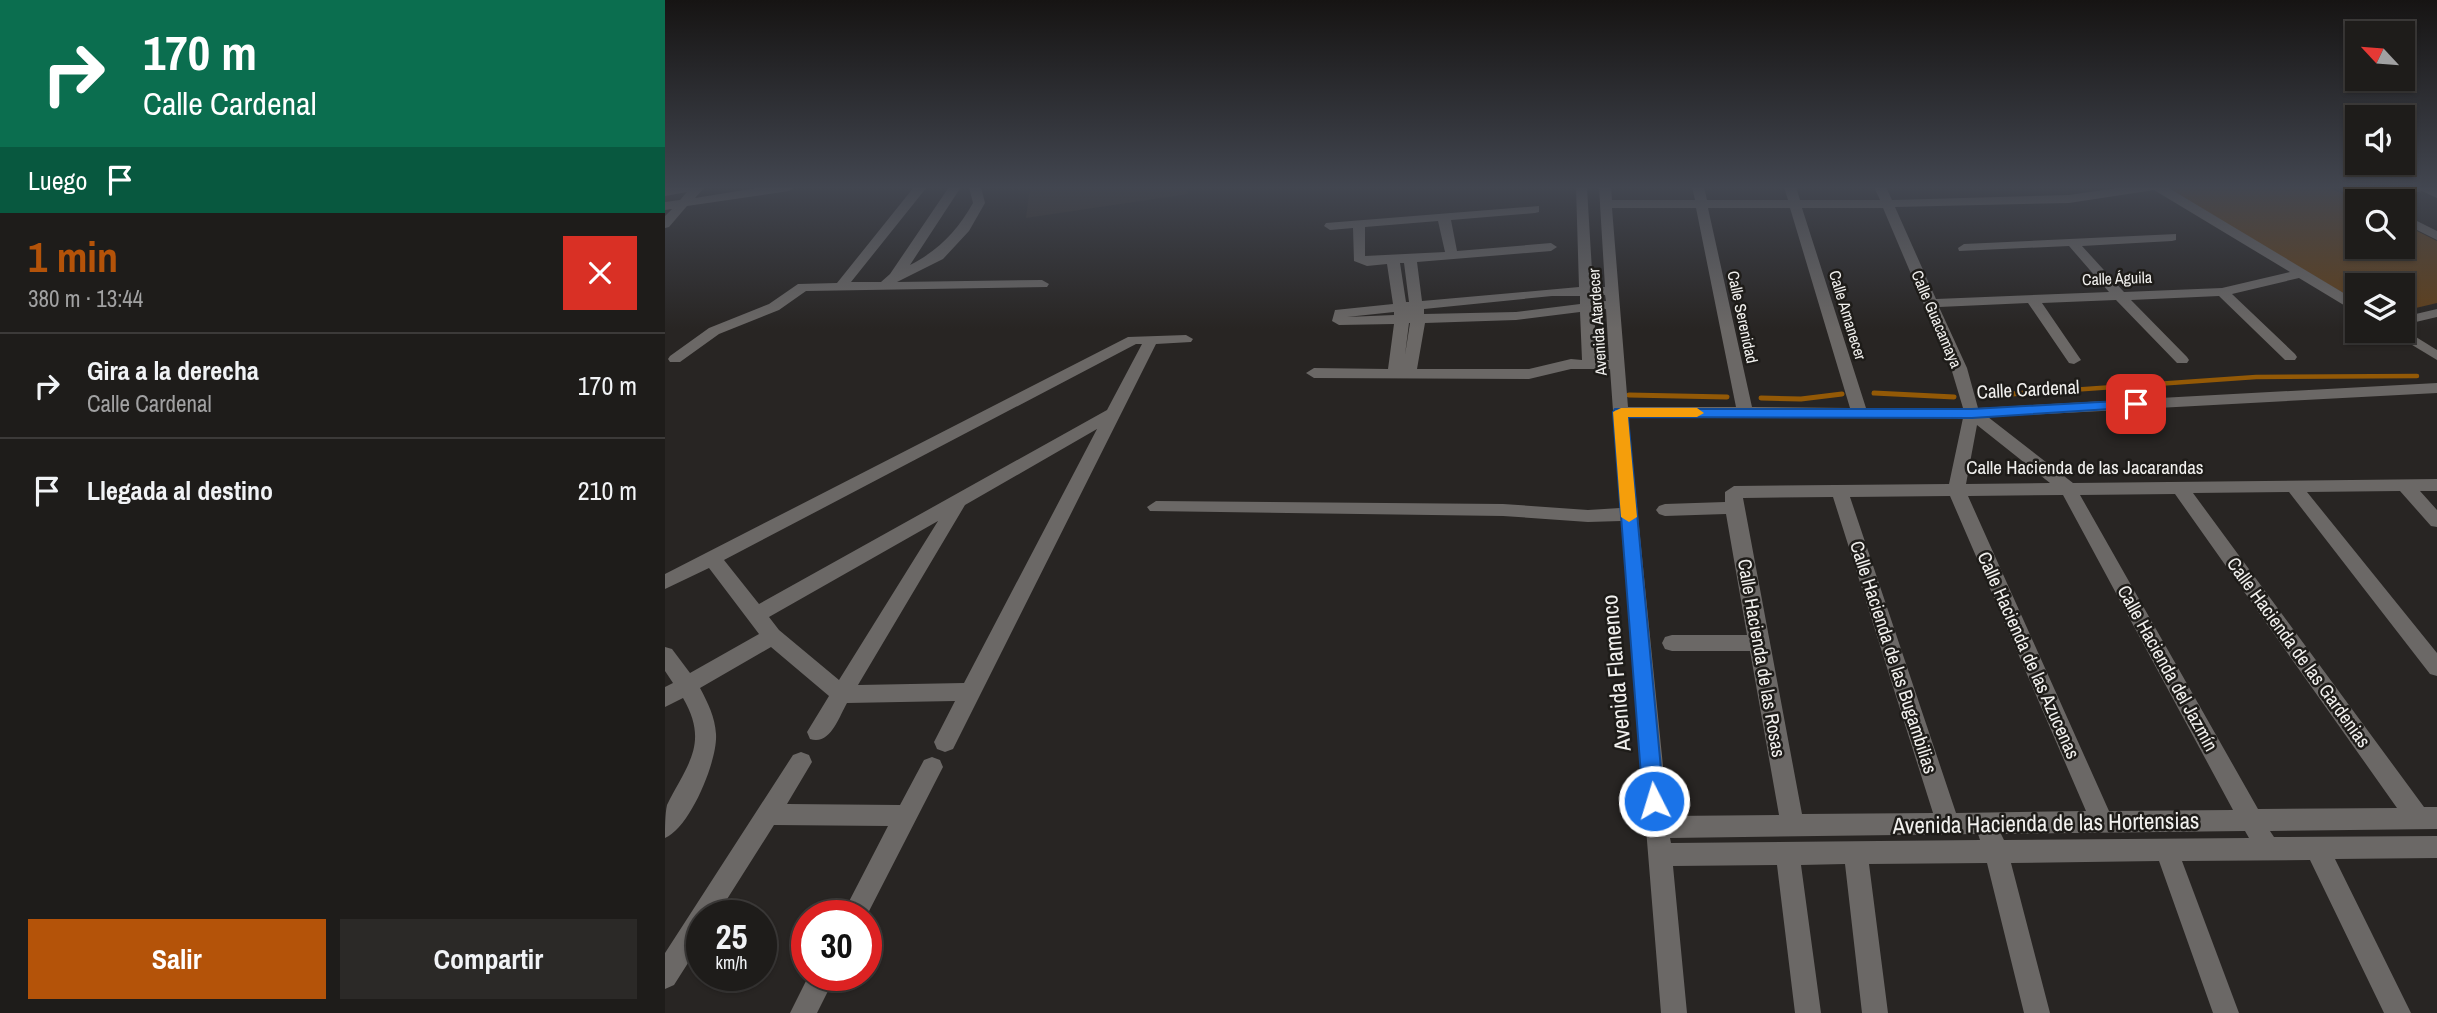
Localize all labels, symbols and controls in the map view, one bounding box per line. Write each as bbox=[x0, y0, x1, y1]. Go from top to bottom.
text: 170 m bbox=[143, 19, 257, 85]
north arrow bbox=[2345, 21, 2415, 91]
map controls bbox=[2345, 21, 2415, 343]
icon: right bbox=[28, 28, 119, 119]
text: Calle Cardenal bbox=[143, 82, 317, 125]
button: sound bbox=[2345, 105, 2415, 175]
icon: arrive bbox=[101, 161, 139, 199]
text: Luego bbox=[28, 163, 87, 198]
button: search bbox=[2345, 189, 2415, 259]
text: 1 min bbox=[28, 229, 118, 285]
button: close bbox=[563, 236, 637, 310]
street label: Calle Águila bbox=[2082, 266, 2153, 290]
street label: Avenida Atardecer bbox=[1582, 267, 1612, 378]
street label: Calle Guacamaya bbox=[1907, 267, 1968, 372]
street label: Calle Amanecer bbox=[1824, 268, 1872, 363]
street label: Calle Serenidad bbox=[1722, 269, 1764, 365]
button: layers bbox=[2345, 273, 2415, 343]
text: 380 m · 13:44 bbox=[28, 283, 143, 314]
text: Gira a la derecha bbox=[87, 353, 259, 388]
icon: right bbox=[28, 367, 66, 405]
text: 170 m bbox=[578, 368, 637, 403]
street label: Calle Cardenal bbox=[1976, 373, 2080, 405]
pin bbox=[2106, 374, 2166, 434]
icon: arrive bbox=[2117, 385, 2155, 423]
text: Calle Cardenal bbox=[87, 388, 212, 419]
street label: Calle Hacienda de las Jacarandas bbox=[1966, 454, 2204, 480]
icon: arrive bbox=[28, 472, 66, 510]
text: Llegada al destino bbox=[87, 473, 273, 508]
text: 210 m bbox=[578, 473, 637, 508]
street label: Calle Hacienda de las Bugambilias bbox=[1844, 537, 1944, 777]
street label: Calle Hacienda de las Azucenas bbox=[1972, 547, 2087, 763]
street label: Calle Hacienda de las Gardenias bbox=[2221, 552, 2377, 753]
street label: Calle Hacienda de las Rosas bbox=[1732, 557, 1792, 759]
street label: Calle Hacienda del Jazmín bbox=[2111, 580, 2225, 756]
street label: Avenida Flamenco bbox=[1593, 594, 1638, 754]
position arrow bbox=[1617, 764, 1691, 838]
street label: Avenida Hacienda de las Hortensias bbox=[1891, 804, 2200, 841]
speed limit sign: 30 bbox=[791, 900, 882, 991]
text: 25 bbox=[716, 913, 747, 960]
button: Salir bbox=[28, 919, 326, 999]
button: Compartir bbox=[340, 919, 637, 999]
text: km/h bbox=[716, 950, 748, 975]

